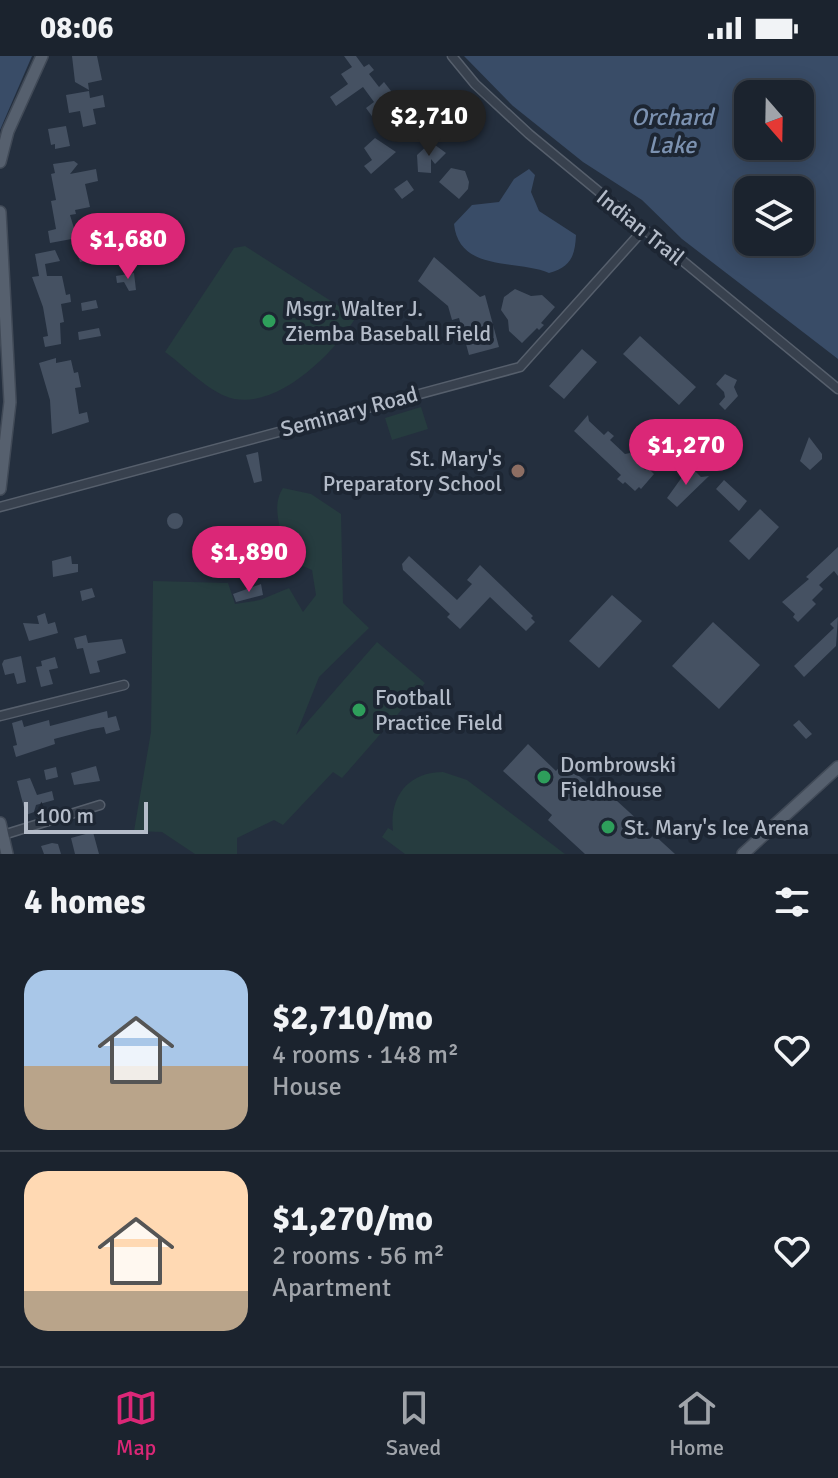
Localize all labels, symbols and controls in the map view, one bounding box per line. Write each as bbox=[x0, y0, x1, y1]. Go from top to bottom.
text: 08:06 bbox=[40, 10, 114, 47]
north arrow bbox=[734, 80, 814, 160]
map controls bbox=[734, 80, 814, 256]
pin: $2,710 bbox=[364, 90, 494, 158]
text: $2,710 bbox=[390, 100, 468, 132]
water label: Orchard Lake bbox=[631, 102, 716, 160]
button: layers bbox=[734, 176, 814, 256]
street label: Indian Trail bbox=[591, 184, 690, 271]
pin: $1,680 bbox=[63, 213, 193, 281]
text: $1,680 bbox=[89, 223, 167, 255]
place label: Msgr. Walter J. Ziemba Baseball Field bbox=[285, 295, 491, 347]
marker: Msgr. Walter J. Ziemba Baseball Field bbox=[260, 312, 278, 330]
street label: Seminary Road bbox=[278, 380, 421, 443]
pin: $1,270 bbox=[621, 419, 751, 487]
text: $1,270 bbox=[647, 429, 725, 461]
place label: St. Mary's Preparatory School bbox=[323, 445, 502, 497]
marker: St. Mary's Preparatory School bbox=[509, 462, 527, 480]
pin: $1,890 bbox=[184, 526, 314, 594]
text: $1,890 bbox=[210, 536, 288, 568]
place label: Football Practice Field bbox=[375, 684, 503, 736]
marker: Football Practice Field bbox=[350, 701, 368, 719]
place label: Dombrowski Fieldhouse bbox=[560, 751, 676, 803]
marker: Dombrowski Fieldhouse bbox=[535, 768, 553, 786]
scale bar bbox=[24, 798, 148, 834]
text: 100 m bbox=[36, 802, 94, 829]
place label: St. Mary's Ice Arena bbox=[624, 814, 809, 841]
marker: St. Mary's Ice Arena bbox=[599, 818, 617, 836]
icon: filters bbox=[770, 880, 814, 924]
text: 4 homes bbox=[24, 881, 145, 923]
text: $2,710/mo bbox=[272, 997, 433, 1039]
icon: home bbox=[88, 1002, 184, 1098]
icon: heart bbox=[770, 1028, 814, 1072]
text: 4 rooms · 148 m² bbox=[272, 1039, 459, 1071]
text: House bbox=[272, 1071, 342, 1103]
text: $1,270/mo bbox=[272, 1198, 433, 1240]
icon: home bbox=[88, 1203, 184, 1299]
icon: heart bbox=[770, 1229, 814, 1273]
text: 2 rooms · 56 m² bbox=[272, 1240, 445, 1272]
text: Apartment bbox=[272, 1272, 391, 1304]
tab: Map bbox=[114, 1386, 158, 1461]
tab: Saved bbox=[386, 1386, 441, 1461]
tab: Home bbox=[669, 1386, 724, 1461]

